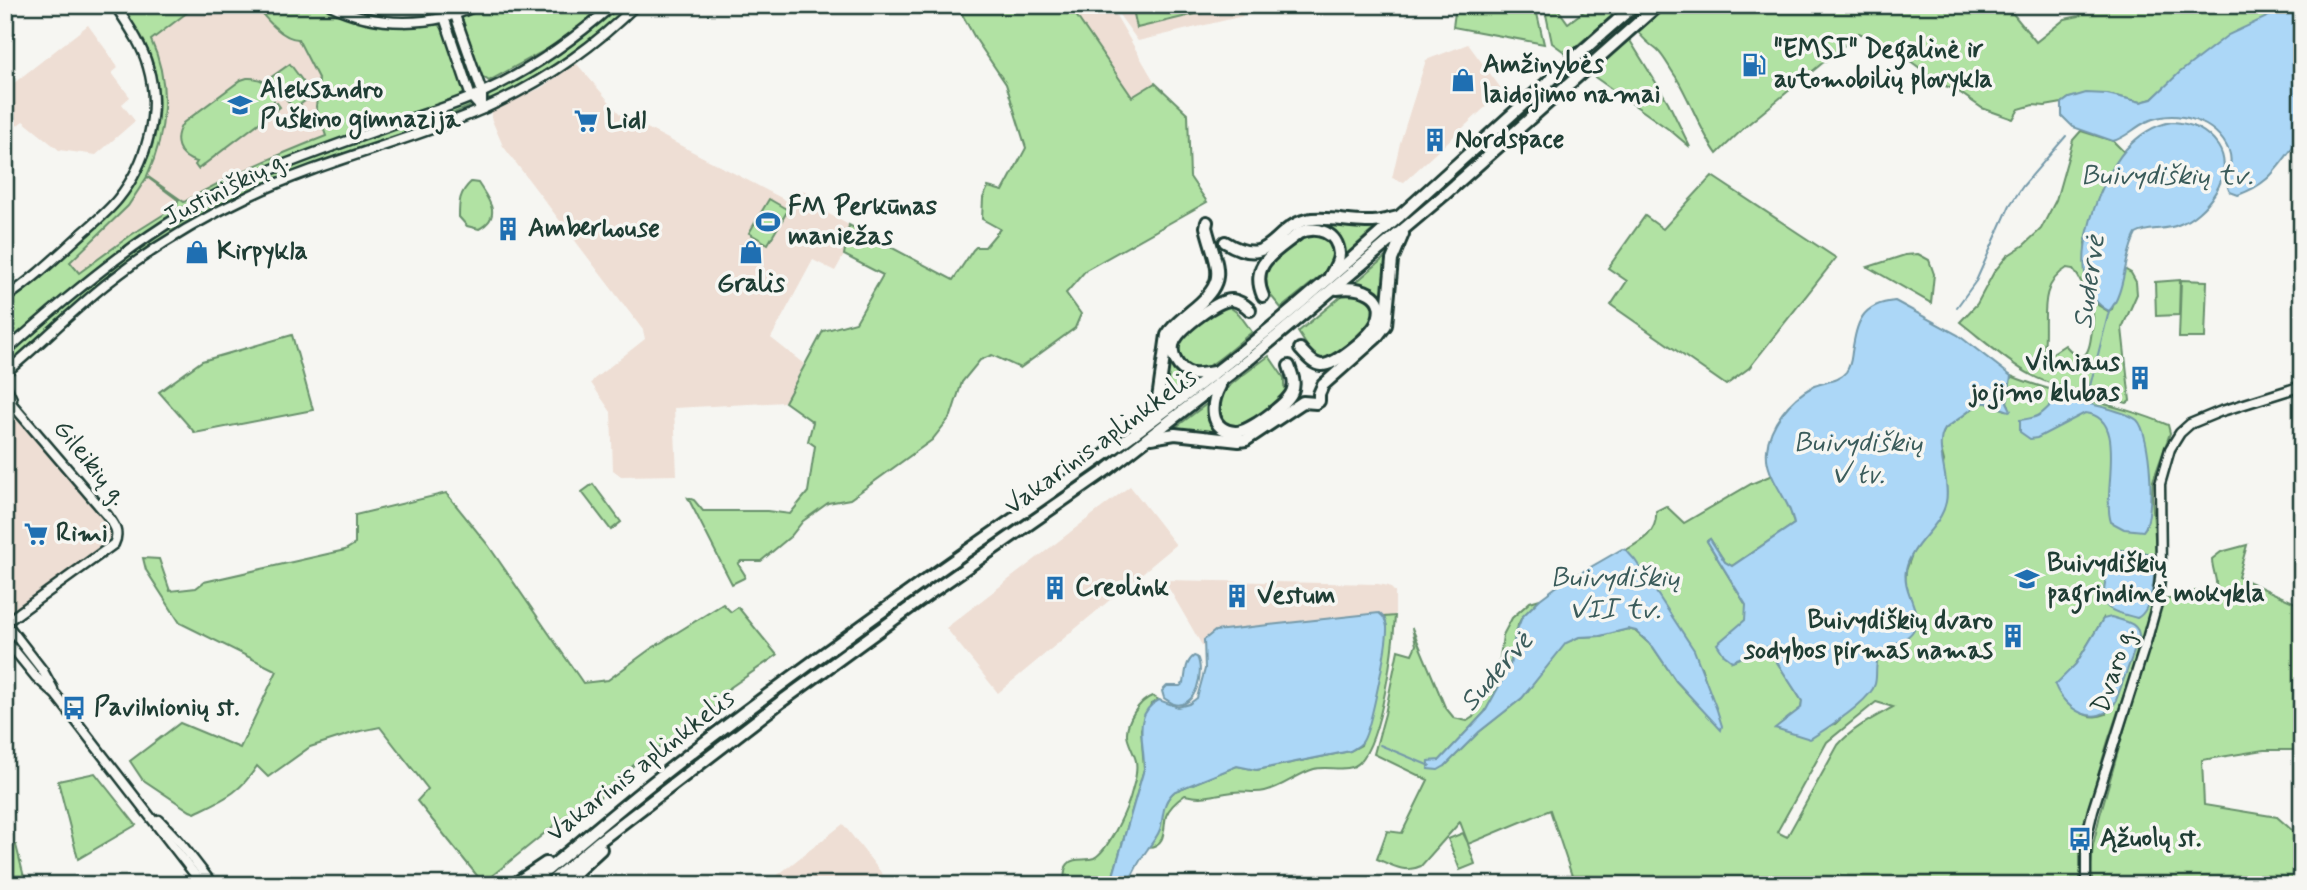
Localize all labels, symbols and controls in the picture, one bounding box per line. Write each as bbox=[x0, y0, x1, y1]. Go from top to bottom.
place label: "EMSI" Degalinė ir automobilių plovykla bbox=[1774, 33, 1993, 97]
place label: Amžinybės laidojimo namai bbox=[1483, 48, 1661, 113]
fuel station icon: "EMSI" Degalinė ir automobilių plovykla bbox=[1740, 51, 1768, 79]
shop icon: Amžinybės laidojimo namai bbox=[1449, 66, 1477, 94]
place label: Aleksandro Puškino gimnazija bbox=[260, 73, 462, 140]
school or university icon: Aleksandro Puškino gimnazija bbox=[226, 91, 254, 119]
place label: Lidl bbox=[606, 104, 646, 138]
supermarket icon: Lidl bbox=[572, 107, 600, 135]
place label: Nordspace bbox=[1455, 123, 1565, 157]
building icon: Nordspace bbox=[1421, 126, 1449, 154]
street label: Justiniškių g. bbox=[158, 143, 294, 235]
water label: Buivydiškių tv. bbox=[2081, 158, 2253, 195]
place label: FM Perkūnas maniežas bbox=[788, 190, 938, 254]
sports icon: FM Perkūnas maniežas bbox=[754, 208, 782, 236]
place label: Amberhouse bbox=[528, 212, 660, 246]
building icon: Amberhouse bbox=[494, 215, 522, 243]
water label: Sudervė bbox=[2065, 231, 2115, 331]
place label: Kirpykla bbox=[217, 235, 308, 269]
shop icon: Kirpykla bbox=[183, 238, 211, 266]
shop icon: Gralis bbox=[737, 238, 765, 266]
place label: Gralis bbox=[717, 267, 786, 301]
place label: Vilniaus jojimo klubas bbox=[1968, 346, 2121, 410]
street label: Vakarinis aplinkkelis bbox=[998, 361, 1204, 523]
building icon: Vilniaus jojimo klubas bbox=[2126, 364, 2154, 392]
street label: Gileikių g. bbox=[45, 413, 135, 513]
water label: Buivydiškių V tv. bbox=[1793, 425, 1923, 494]
place label: Rimi bbox=[56, 517, 108, 551]
supermarket icon: Rimi bbox=[22, 520, 50, 548]
place label: Buivydiškių pagrindinė mokykla bbox=[2047, 547, 2265, 614]
water label: Buivydiškių VII tv. bbox=[1550, 560, 1680, 629]
school or university icon: Buivydiškių pagrindinė mokykla bbox=[2013, 565, 2041, 593]
place label: Creolink bbox=[1075, 571, 1169, 605]
building icon: Creolink bbox=[1041, 574, 1069, 602]
place label: Vestum bbox=[1257, 579, 1335, 613]
building icon: Vestum bbox=[1223, 582, 1251, 610]
place label: Buivydiškių dvaro sodybos pirmas namas bbox=[1743, 604, 1993, 668]
building icon: Buivydiškių dvaro sodybos pirmas namas bbox=[1999, 622, 2027, 650]
water label: Sudervė bbox=[1452, 623, 1543, 720]
street label: Dvaro g. bbox=[2084, 623, 2144, 717]
street label: Vakarinis aplinkkelis bbox=[540, 682, 742, 850]
place label: Pavilnionių st. bbox=[94, 691, 240, 725]
bus stop icon: Pavilnionių st. bbox=[60, 694, 88, 722]
place label: Ąžuolų st. bbox=[2100, 822, 2201, 856]
bus stop icon: Ąžuolų st. bbox=[2066, 825, 2094, 853]

